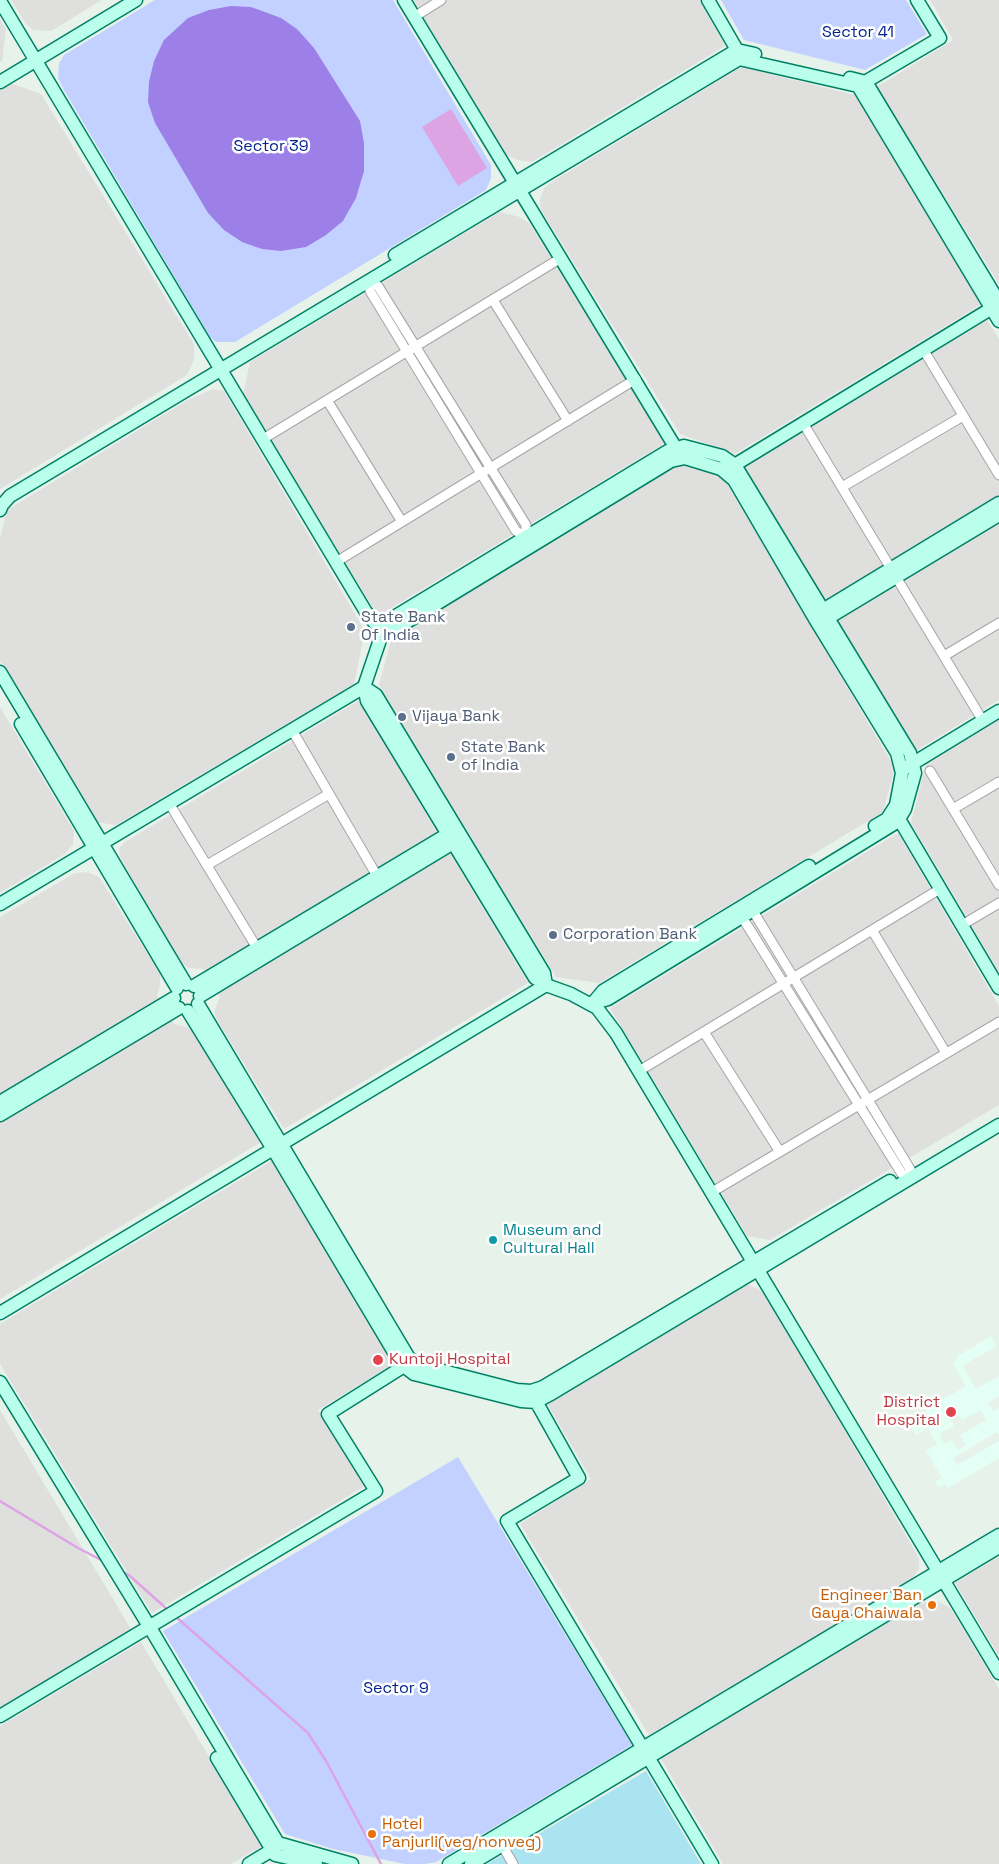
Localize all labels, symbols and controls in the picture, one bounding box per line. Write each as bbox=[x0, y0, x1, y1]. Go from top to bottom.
park label: Sector 41 bbox=[822, 23, 894, 43]
park label: Sector 39 bbox=[233, 137, 309, 157]
place label: State Bank Of India bbox=[361, 608, 446, 646]
marker: State Bank Of India bbox=[345, 621, 357, 633]
place label: Vijaya Bank bbox=[412, 707, 500, 727]
marker: Vijaya Bank bbox=[396, 711, 408, 723]
place label: State Bank of India bbox=[461, 738, 546, 776]
marker: State Bank of India bbox=[445, 751, 457, 763]
place label: Corporation Bank bbox=[563, 925, 697, 945]
marker: Corporation Bank bbox=[547, 929, 559, 941]
place label: Museum and Cultural Hall bbox=[503, 1221, 602, 1259]
marker: Museum and Cultural Hall bbox=[487, 1234, 499, 1246]
place label: Kuntoji Hospital bbox=[389, 1350, 510, 1370]
marker: Kuntoji Hospital bbox=[371, 1353, 385, 1367]
place label: District Hospital bbox=[877, 1393, 940, 1431]
marker: District Hospital bbox=[944, 1405, 958, 1419]
place label: Engineer Ban Gaya Chaiwala bbox=[811, 1586, 922, 1624]
marker: Engineer Ban Gaya Chaiwala bbox=[926, 1599, 938, 1611]
park label: Sector 9 bbox=[363, 1679, 429, 1699]
place label: Hotel Panjurli(veg/nonveg) bbox=[382, 1815, 541, 1853]
marker: Hotel Panjurli(veg/nonveg) bbox=[366, 1828, 378, 1840]

